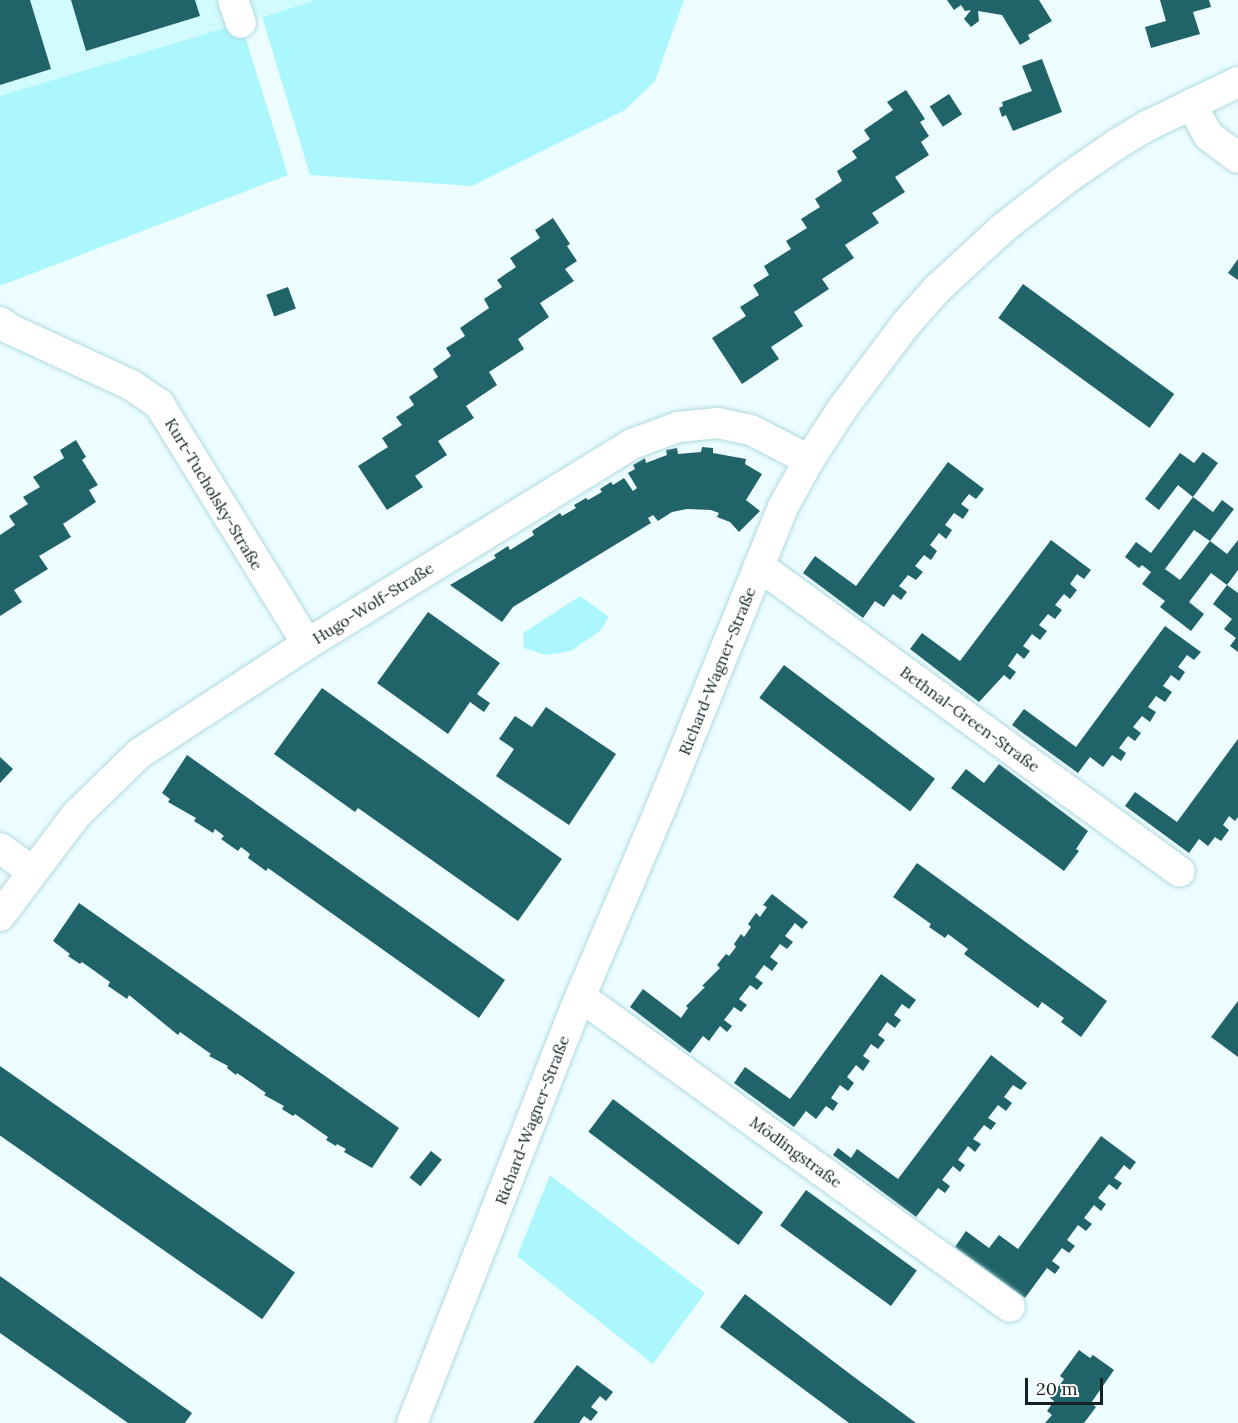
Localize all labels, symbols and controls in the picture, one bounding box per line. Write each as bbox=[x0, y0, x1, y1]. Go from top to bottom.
street label: Kurt-Tucholsky-Straße bbox=[161, 415, 267, 573]
street label: Hugo-Wolf-Straße bbox=[309, 558, 437, 648]
street label: Richard-Wagner-Straße bbox=[674, 584, 760, 758]
street label: Bethnal-Green-Straße bbox=[896, 662, 1044, 776]
street label: Richard-Wagner-Straße bbox=[491, 1033, 573, 1207]
street label: Mödlingstraße bbox=[746, 1112, 846, 1192]
scale bar bbox=[1028, 1366, 1106, 1404]
text: 20 m bbox=[1036, 1377, 1078, 1400]

